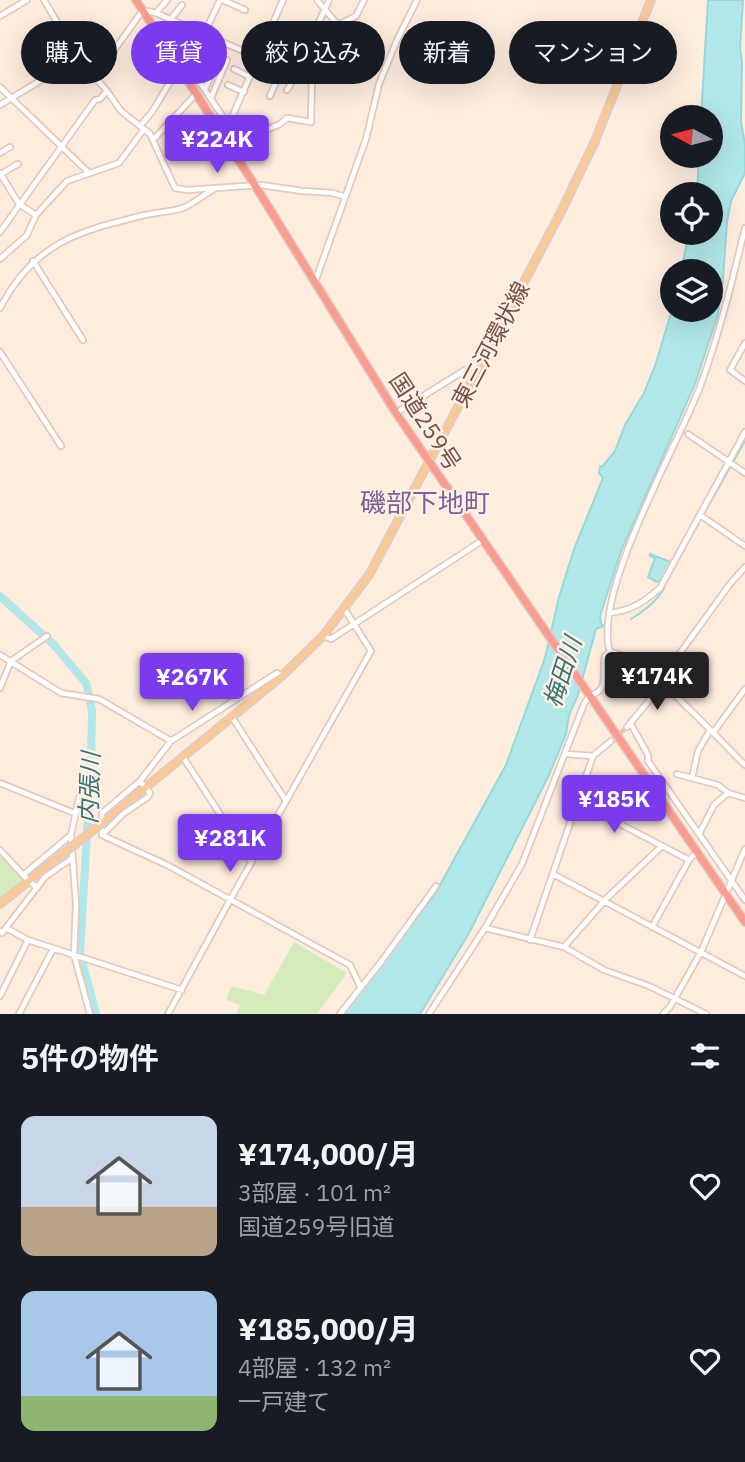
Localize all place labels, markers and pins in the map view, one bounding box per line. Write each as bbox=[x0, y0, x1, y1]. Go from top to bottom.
pin: ¥224K bbox=[168, 116, 266, 175]
pin: ¥174K bbox=[608, 652, 706, 712]
pin: ¥267K bbox=[143, 654, 241, 713]
pin: ¥185K bbox=[565, 776, 663, 835]
pin: ¥281K bbox=[181, 814, 279, 874]

